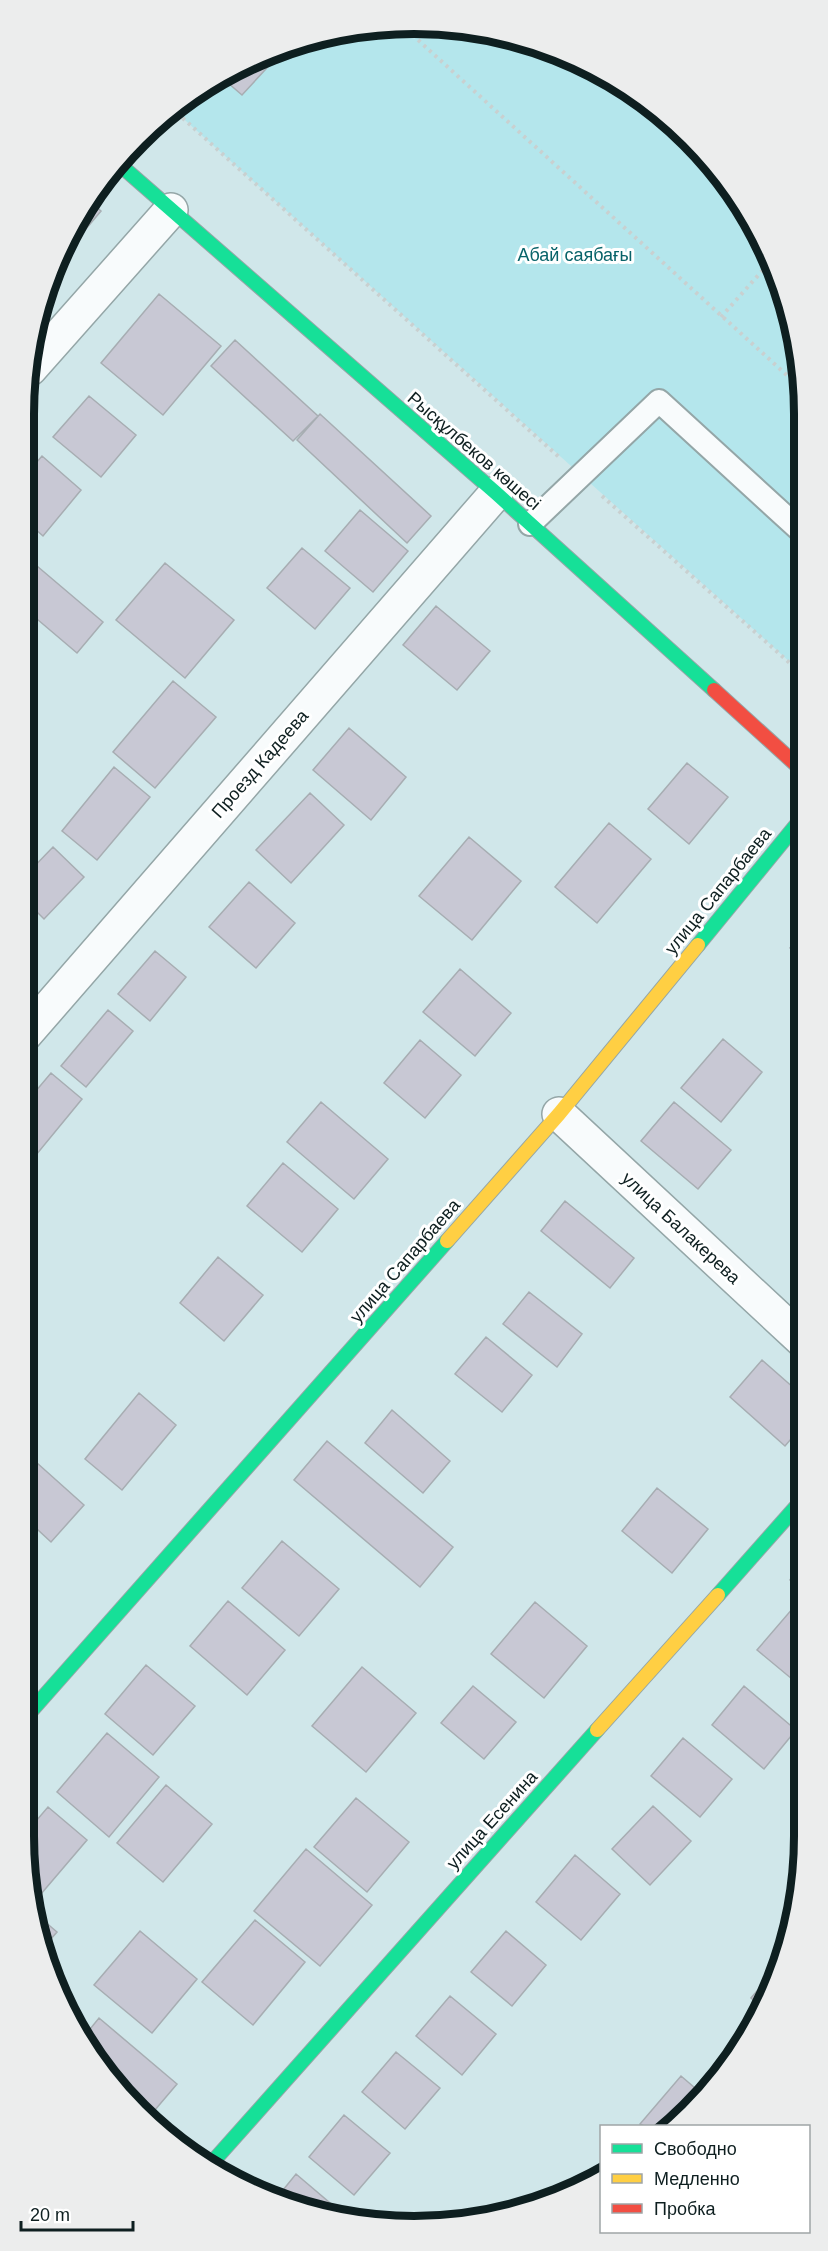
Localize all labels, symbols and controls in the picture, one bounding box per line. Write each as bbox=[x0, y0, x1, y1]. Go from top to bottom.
park label: Абай саябағы bbox=[517, 245, 633, 265]
street label: Рысқұлбеков көшесі bbox=[404, 388, 544, 514]
street label: Проезд Кадеева bbox=[208, 705, 313, 822]
street label: улица Сапарбаева bbox=[661, 823, 776, 958]
street label: улица Балакерева bbox=[618, 1168, 745, 1289]
street label: улица Сапарбаева bbox=[346, 1195, 465, 1327]
street label: улица Есенина bbox=[443, 1766, 542, 1873]
legend bbox=[600, 2125, 810, 2233]
text: Свободно bbox=[654, 2139, 737, 2159]
text: Медленно bbox=[654, 2169, 740, 2189]
scale bar bbox=[21, 2194, 134, 2232]
text: Пробка bbox=[654, 2199, 717, 2219]
text: 20 m bbox=[30, 2205, 70, 2225]

